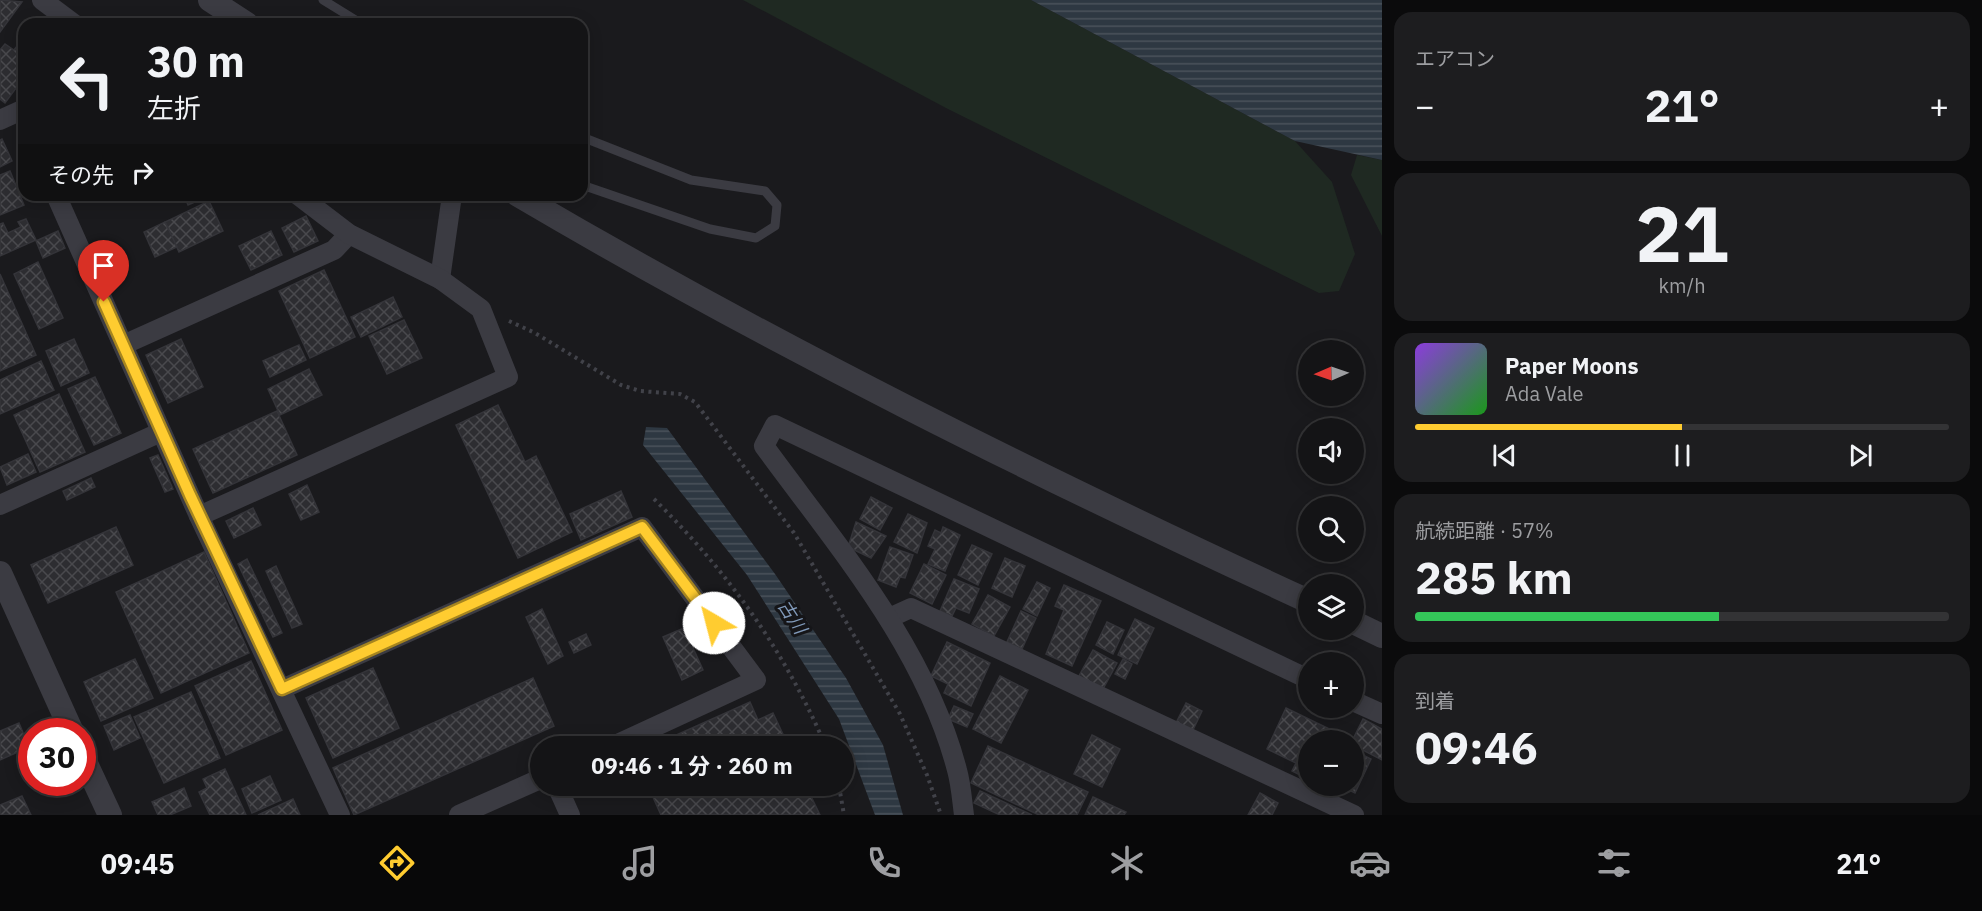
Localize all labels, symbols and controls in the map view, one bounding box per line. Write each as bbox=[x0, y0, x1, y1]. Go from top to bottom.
text: 30 m bbox=[147, 34, 245, 89]
icon: left bbox=[48, 42, 126, 120]
text: エアコン bbox=[1415, 45, 1495, 72]
text: 21° bbox=[1644, 76, 1720, 134]
text: − bbox=[1415, 84, 1435, 127]
text: + bbox=[1929, 84, 1949, 127]
text: 左折 bbox=[147, 90, 201, 125]
icon: right bbox=[126, 156, 159, 189]
text: その先 bbox=[48, 160, 114, 189]
text: 21 bbox=[1635, 182, 1729, 283]
pin bbox=[78, 240, 129, 302]
icon: arrive bbox=[87, 249, 120, 282]
text: km/h bbox=[1658, 272, 1706, 299]
north arrow bbox=[1298, 340, 1364, 406]
map controls bbox=[1298, 340, 1364, 796]
text: Paper Moons bbox=[1505, 351, 1638, 380]
text: Ada Vale bbox=[1505, 380, 1584, 407]
button: sound bbox=[1298, 418, 1364, 484]
icon: previous bbox=[1488, 439, 1521, 472]
icon: pause bbox=[1666, 439, 1699, 472]
icon: next bbox=[1844, 439, 1877, 472]
button: search bbox=[1298, 496, 1364, 562]
text: 航続距離 · 57% bbox=[1415, 517, 1554, 544]
text: 285 km bbox=[1415, 548, 1573, 606]
button: layers bbox=[1298, 574, 1364, 640]
position arrow bbox=[682, 591, 746, 655]
water label: 古川 bbox=[773, 595, 813, 640]
button: + bbox=[1298, 652, 1364, 718]
text: 到着 bbox=[1415, 687, 1455, 714]
speed limit sign: 30 bbox=[18, 718, 96, 796]
text: 09:46 bbox=[1415, 718, 1538, 776]
button: − bbox=[1298, 730, 1364, 796]
text: 09:46 · 1 分 · 260 m bbox=[591, 751, 793, 780]
icon: directions bbox=[376, 842, 418, 884]
icon: music bbox=[619, 842, 661, 884]
icon: phone bbox=[863, 842, 905, 884]
icon: climate bbox=[1106, 842, 1148, 884]
icon: car bbox=[1349, 842, 1391, 884]
icon: filters bbox=[1593, 842, 1635, 884]
text: 09:45 bbox=[101, 846, 174, 881]
text: 21° bbox=[1836, 846, 1881, 881]

